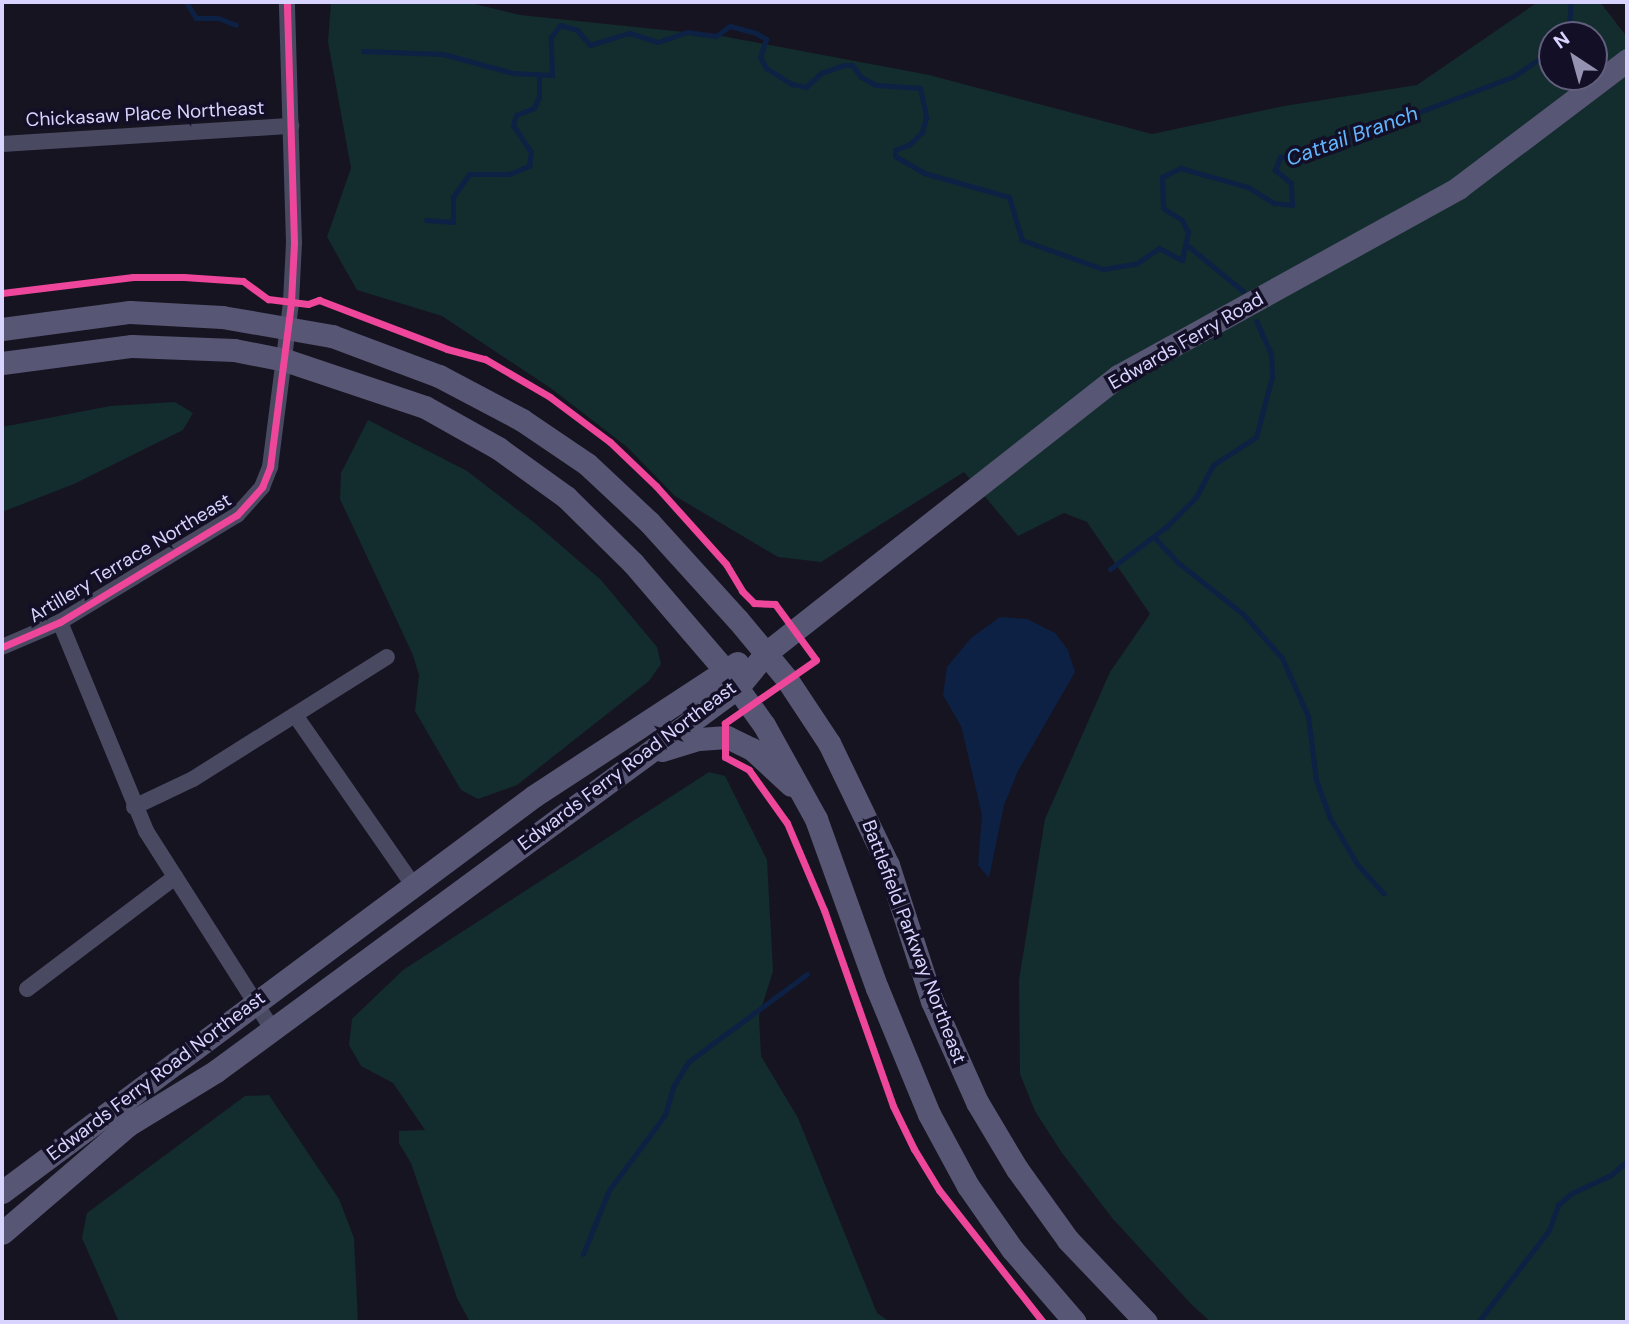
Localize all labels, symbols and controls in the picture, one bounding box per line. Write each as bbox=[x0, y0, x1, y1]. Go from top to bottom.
north arrow bbox=[1538, 21, 1608, 91]
text: N bbox=[1549, 26, 1574, 54]
street label: Chickasaw Place Northeast bbox=[25, 96, 265, 132]
water label: Cattail Branch bbox=[1283, 100, 1421, 172]
street label: Edwards Ferry Road bbox=[1105, 287, 1267, 395]
street label: Artillery Terrace Northeast bbox=[25, 489, 235, 627]
street label: Edwards Ferry Road Northeast bbox=[513, 676, 741, 856]
street label: Battlefield Parkway Northeast bbox=[857, 817, 971, 1067]
street label: Edwards Ferry Road Northeast bbox=[42, 986, 270, 1166]

